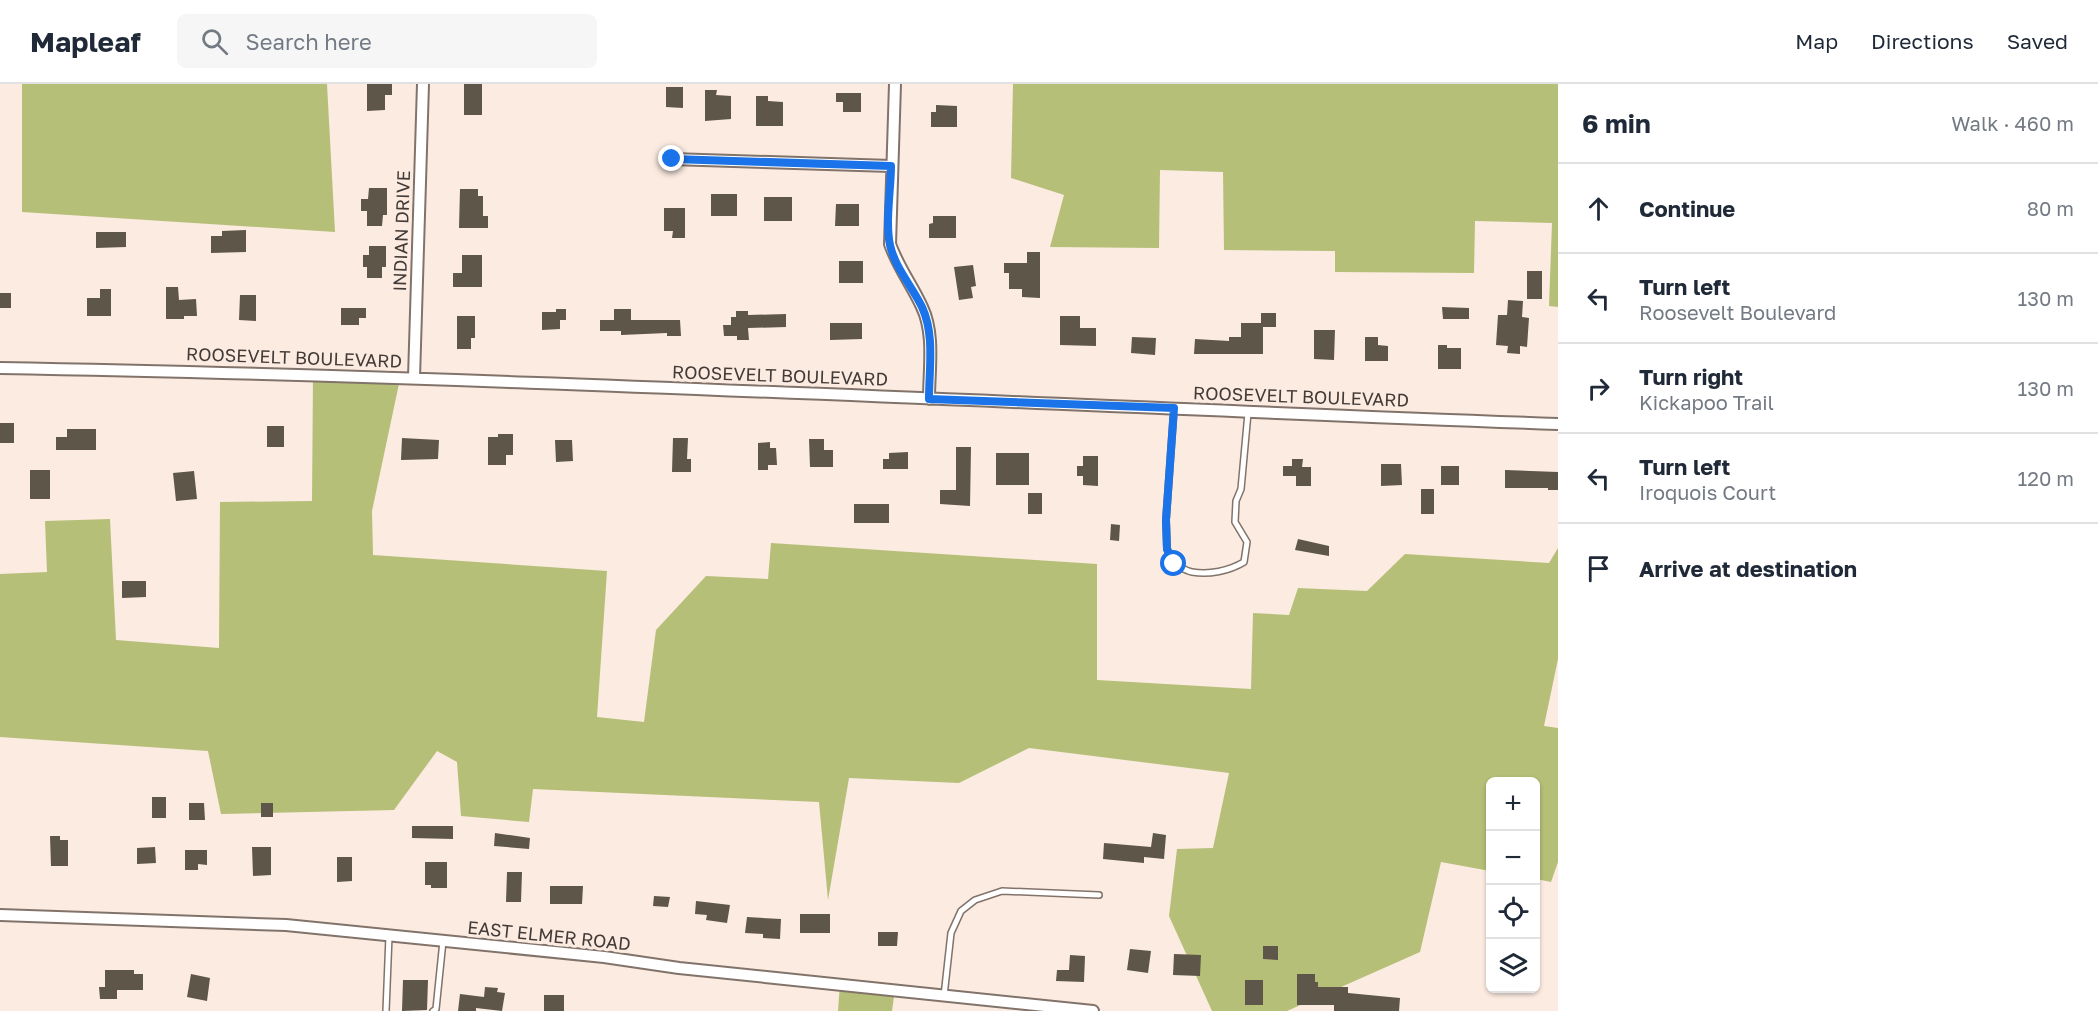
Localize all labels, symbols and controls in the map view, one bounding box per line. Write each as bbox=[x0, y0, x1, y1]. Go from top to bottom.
search box bbox=[177, 14, 597, 68]
text: Mapleaf bbox=[30, 25, 141, 58]
icon: search bbox=[198, 25, 231, 58]
text: Search here bbox=[246, 28, 372, 55]
text: Map bbox=[1795, 28, 1838, 54]
text: Directions bbox=[1871, 28, 1974, 54]
text: Saved bbox=[2007, 28, 2068, 54]
text: 6 min bbox=[1582, 108, 1651, 139]
text: Walk · 460 m bbox=[1951, 111, 2074, 135]
route end bbox=[658, 145, 684, 171]
street label: INDIAN DRIVE bbox=[388, 170, 414, 292]
icon: ahead bbox=[1582, 192, 1615, 225]
text: Continue bbox=[1639, 195, 1735, 222]
text: 80 m bbox=[2027, 196, 2074, 220]
text: Turn left bbox=[1639, 273, 1730, 300]
icon: left bbox=[1582, 282, 1615, 315]
text: 130 m bbox=[2018, 286, 2074, 310]
text: Roosevelt Boulevard bbox=[1639, 300, 1836, 324]
street label: ROOSEVELT BOULEVARD bbox=[186, 342, 402, 372]
street label: ROOSEVELT BOULEVARD bbox=[672, 360, 888, 390]
text: Turn right bbox=[1639, 363, 1743, 390]
icon: right bbox=[1582, 372, 1615, 405]
text: 130 m bbox=[2018, 376, 2074, 400]
street label: ROOSEVELT BOULEVARD bbox=[1193, 381, 1409, 411]
text: Kickapoo Trail bbox=[1639, 390, 1774, 414]
text: Turn left bbox=[1639, 453, 1730, 480]
icon: left bbox=[1582, 462, 1615, 495]
text: 120 m bbox=[2018, 466, 2074, 490]
text: Iroquois Court bbox=[1639, 480, 1776, 504]
route start bbox=[1160, 550, 1186, 576]
icon: arrive bbox=[1582, 552, 1615, 585]
text: Arrive at destination bbox=[1639, 555, 1857, 582]
map controls bbox=[1486, 777, 1540, 993]
button: + bbox=[1486, 777, 1540, 831]
button: − bbox=[1486, 831, 1540, 885]
button: locate bbox=[1486, 885, 1540, 939]
street label: EAST ELMER ROAD bbox=[466, 915, 632, 955]
button: layers bbox=[1486, 939, 1540, 993]

